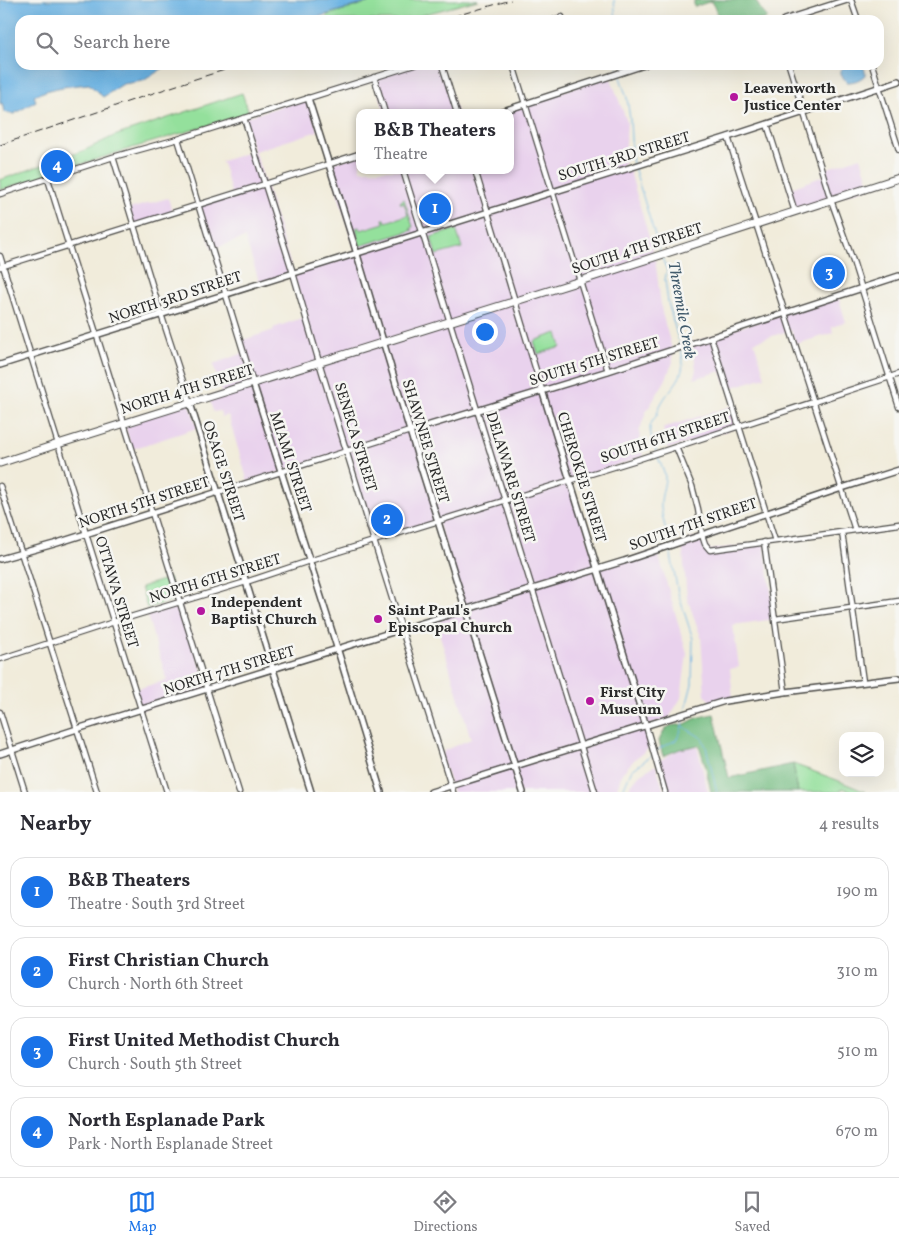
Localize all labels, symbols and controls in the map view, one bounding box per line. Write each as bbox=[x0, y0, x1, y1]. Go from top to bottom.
search box bbox=[15, 15, 884, 70]
icon: search bbox=[33, 29, 61, 57]
text: Search here bbox=[73, 30, 170, 56]
place label: Leavenworth Justice Center bbox=[743, 79, 841, 117]
marker: Leavenworth Justice Center bbox=[728, 91, 740, 103]
popup bbox=[356, 109, 514, 174]
text: B&B Theaters bbox=[374, 118, 496, 144]
street label: SOUTH 3RD STREET bbox=[556, 127, 693, 187]
text: Theatre bbox=[374, 144, 428, 166]
pin: 4 bbox=[41, 147, 73, 185]
pin: 1 bbox=[419, 190, 451, 228]
street label: SOUTH 4TH STREET bbox=[569, 218, 706, 281]
pin: 3 bbox=[813, 254, 845, 292]
water label: Threemile Creek bbox=[662, 260, 701, 361]
street label: NORTH 3RD STREET bbox=[106, 267, 245, 330]
your location bbox=[472, 319, 498, 345]
street label: SOUTH 5TH STREET bbox=[527, 333, 662, 392]
street label: NORTH 4TH STREET bbox=[118, 360, 257, 421]
street label: SHAWNEE STREET bbox=[396, 377, 453, 506]
street label: SENECA STREET bbox=[328, 380, 381, 495]
street label: SOUTH 6TH STREET bbox=[598, 407, 733, 469]
street label: MIAMI STREET bbox=[263, 409, 316, 516]
street label: DELAWARE STREET bbox=[480, 409, 540, 546]
street label: CHEROKEE STREET bbox=[551, 410, 610, 545]
street label: OSAGE STREET bbox=[196, 418, 249, 525]
street label: NORTH 5TH STREET bbox=[76, 472, 213, 535]
street label: SOUTH 7TH STREET bbox=[627, 494, 761, 557]
pin: 2 bbox=[371, 501, 403, 539]
street label: OTTAWA STREET bbox=[89, 534, 143, 651]
street label: NORTH 6TH STREET bbox=[147, 549, 284, 610]
place label: Independent Baptist Church bbox=[211, 593, 317, 631]
place label: Saint Paul's Episcopal Church bbox=[388, 601, 512, 639]
marker: Independent Baptist Church bbox=[195, 605, 207, 617]
marker: Saint Paul's Episcopal Church bbox=[372, 613, 384, 625]
street label: NORTH 7TH STREET bbox=[161, 641, 298, 701]
place label: First City Museum bbox=[600, 683, 666, 721]
marker: First City Museum bbox=[584, 695, 596, 707]
map controls bbox=[839, 732, 884, 777]
button: layers bbox=[839, 732, 884, 777]
text: Nearby bbox=[20, 810, 91, 839]
text: 4 results bbox=[819, 814, 879, 836]
text: B&B Theaters bbox=[68, 868, 190, 894]
text: 1 bbox=[34, 881, 40, 903]
text: 190 m bbox=[836, 881, 878, 903]
text: Theatre · South 3rd Street bbox=[68, 894, 245, 916]
text: First Christian Church bbox=[68, 948, 269, 974]
text: 2 bbox=[33, 961, 41, 983]
text: 310 m bbox=[837, 961, 878, 983]
text: Church · North 6th Street bbox=[68, 974, 243, 996]
text: First United Methodist Church bbox=[68, 1028, 340, 1054]
text: 3 bbox=[33, 1041, 41, 1063]
text: 510 m bbox=[837, 1041, 878, 1063]
text: Church · South 5th Street bbox=[68, 1054, 242, 1076]
text: North Esplanade Park bbox=[68, 1108, 265, 1134]
text: 4 bbox=[32, 1121, 42, 1143]
text: 670 m bbox=[836, 1121, 878, 1143]
text: Park · North Esplanade Street bbox=[68, 1134, 273, 1156]
tab: Map bbox=[128, 1188, 156, 1237]
tab: Directions bbox=[413, 1188, 478, 1237]
tab: Saved bbox=[734, 1188, 771, 1237]

